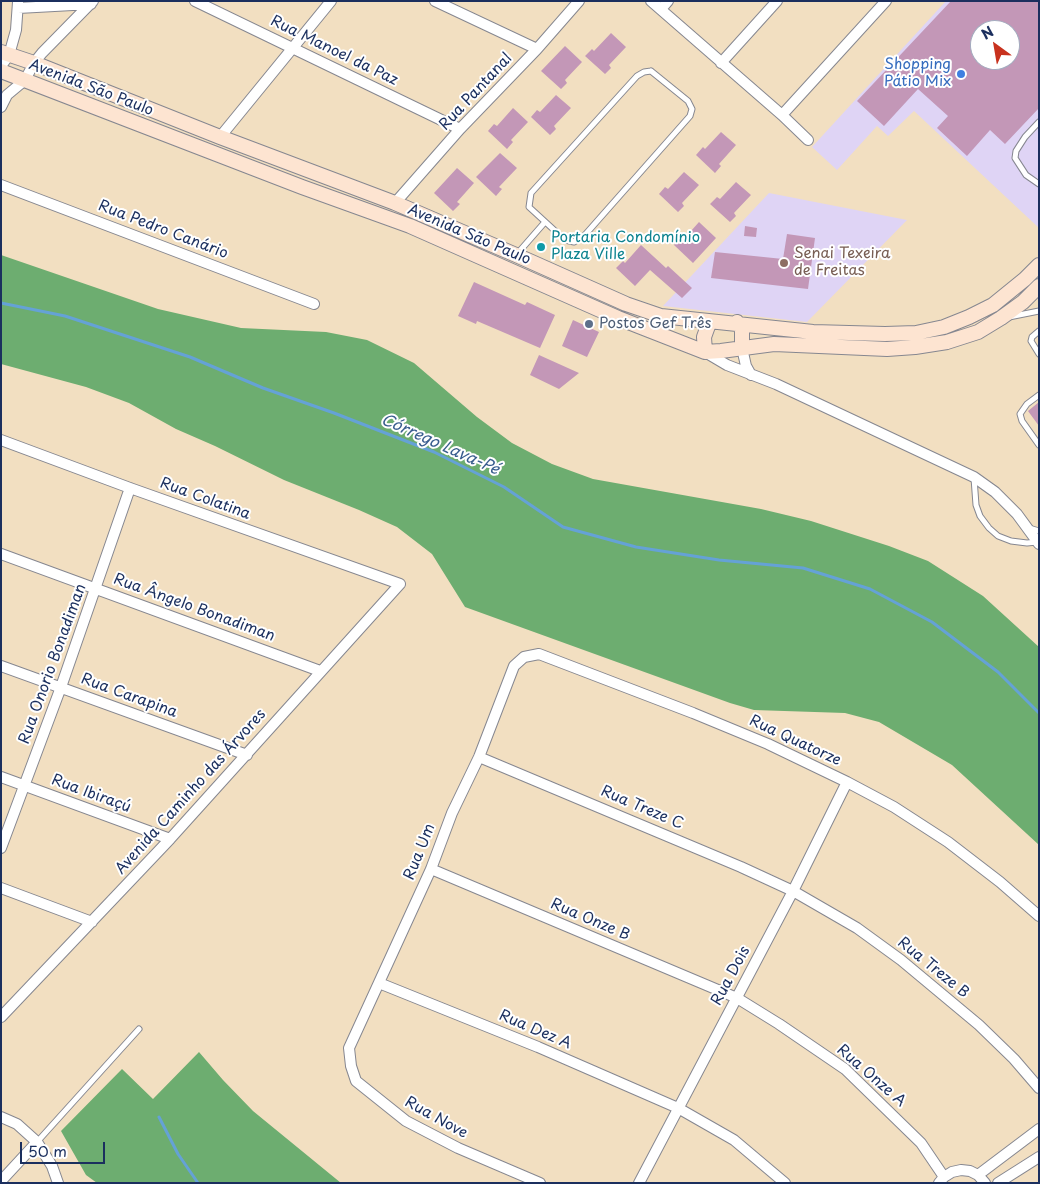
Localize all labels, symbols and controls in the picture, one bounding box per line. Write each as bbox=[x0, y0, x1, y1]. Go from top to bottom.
street label: Rua Manoel da Paz bbox=[267, 12, 401, 90]
north arrow bbox=[970, 20, 1020, 70]
text: N bbox=[977, 21, 998, 45]
street label: Rua Pantanal bbox=[436, 50, 516, 134]
street label: Avenida São Paulo bbox=[26, 56, 156, 120]
place label: Shopping Pátio Mix bbox=[884, 56, 951, 91]
marker: Shopping Pátio Mix bbox=[955, 68, 967, 80]
street label: Rua Pedro Canário bbox=[96, 197, 230, 263]
street label: Avenida São Paulo bbox=[405, 201, 533, 269]
place label: Portaria Condomínio Plaza Ville bbox=[551, 229, 700, 264]
marker: Portaria Condomínio Plaza Ville bbox=[535, 241, 547, 253]
place label: Senai Texeira de Freitas bbox=[794, 245, 891, 280]
marker: Senai Texeira de Freitas bbox=[778, 257, 790, 269]
place label: Postos Gef Três bbox=[599, 315, 711, 333]
marker: Postos Gef Três bbox=[583, 318, 595, 330]
water label: Córrego Lava-Pé bbox=[378, 410, 502, 480]
street label: Rua Colatina bbox=[157, 474, 253, 524]
street label: Rua Ângelo Bonadiman bbox=[111, 570, 277, 646]
street label: Rua Onorio Bonadiman bbox=[16, 581, 90, 747]
street label: Rua Carapina bbox=[78, 670, 180, 722]
street label: Avenida Caminho das Árvores bbox=[112, 706, 270, 878]
street label: Rua Quatorze bbox=[746, 712, 844, 770]
street label: Rua Ibiraçú bbox=[49, 771, 133, 817]
street label: Rua Treze C bbox=[598, 782, 686, 834]
street label: Rua Um bbox=[401, 821, 439, 883]
street label: Rua Onze B bbox=[548, 895, 632, 945]
street label: Rua Treze B bbox=[894, 934, 972, 1002]
street label: Rua Dois bbox=[708, 943, 754, 1009]
street label: Rua Dez A bbox=[496, 1007, 574, 1053]
street label: Rua Onze A bbox=[833, 1041, 909, 1111]
street label: Rua Nove bbox=[401, 1093, 471, 1143]
scale bar bbox=[22, 1132, 108, 1164]
text: 50 m bbox=[28, 1139, 67, 1162]

